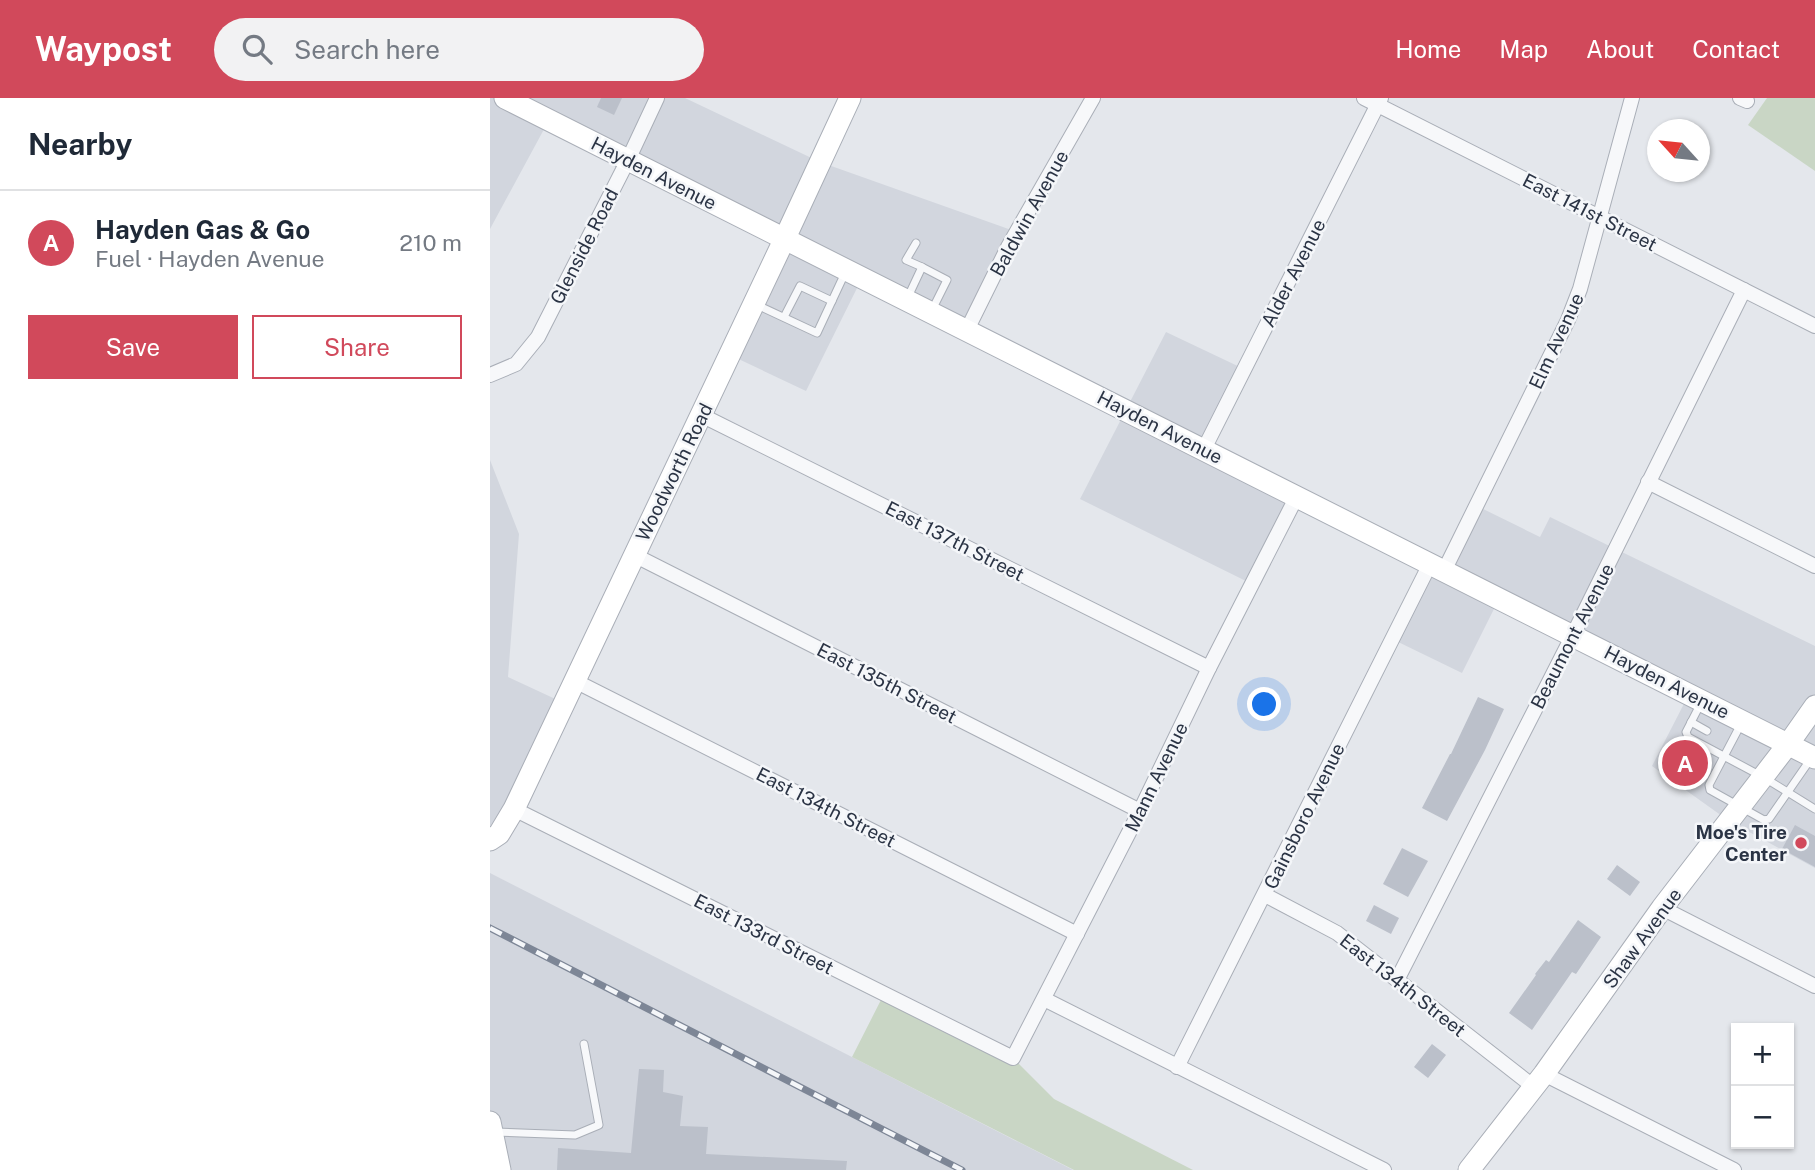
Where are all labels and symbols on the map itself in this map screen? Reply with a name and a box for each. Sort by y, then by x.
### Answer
north arrow [1647,119,1710,182]
street label: Hayden Avenue [588,132,720,214]
street label: Baldwin Avenue [985,146,1073,280]
street label: East 141st Street [1519,169,1661,255]
street label: Glenside Road [545,185,623,307]
street label: Alder Avenue [1256,215,1330,331]
street label: Elm Avenue [1524,289,1588,393]
street label: Hayden Avenue [1094,386,1226,468]
street label: Woodworth Road [631,400,717,544]
street label: East 137th Street [882,497,1028,585]
street label: Beaumont Avenue [1526,560,1618,712]
street label: East 135th Street [813,638,961,728]
street label: Hayden Avenue [1601,641,1733,723]
your location [1247,687,1281,721]
street label: Mann Avenue [1120,719,1192,835]
pin: A [1662,737,1708,789]
street label: Gainsboro Avenue [1259,739,1349,893]
street label: East 134th Street [753,762,899,852]
place label: Moe's Tire Center [1696,821,1787,865]
marker: Moe's Tire Center [1793,835,1809,851]
street label: Shaw Avenue [1598,884,1686,992]
street label: East 133rd Street [691,889,837,979]
street label: East 134th Street [1336,929,1470,1041]

